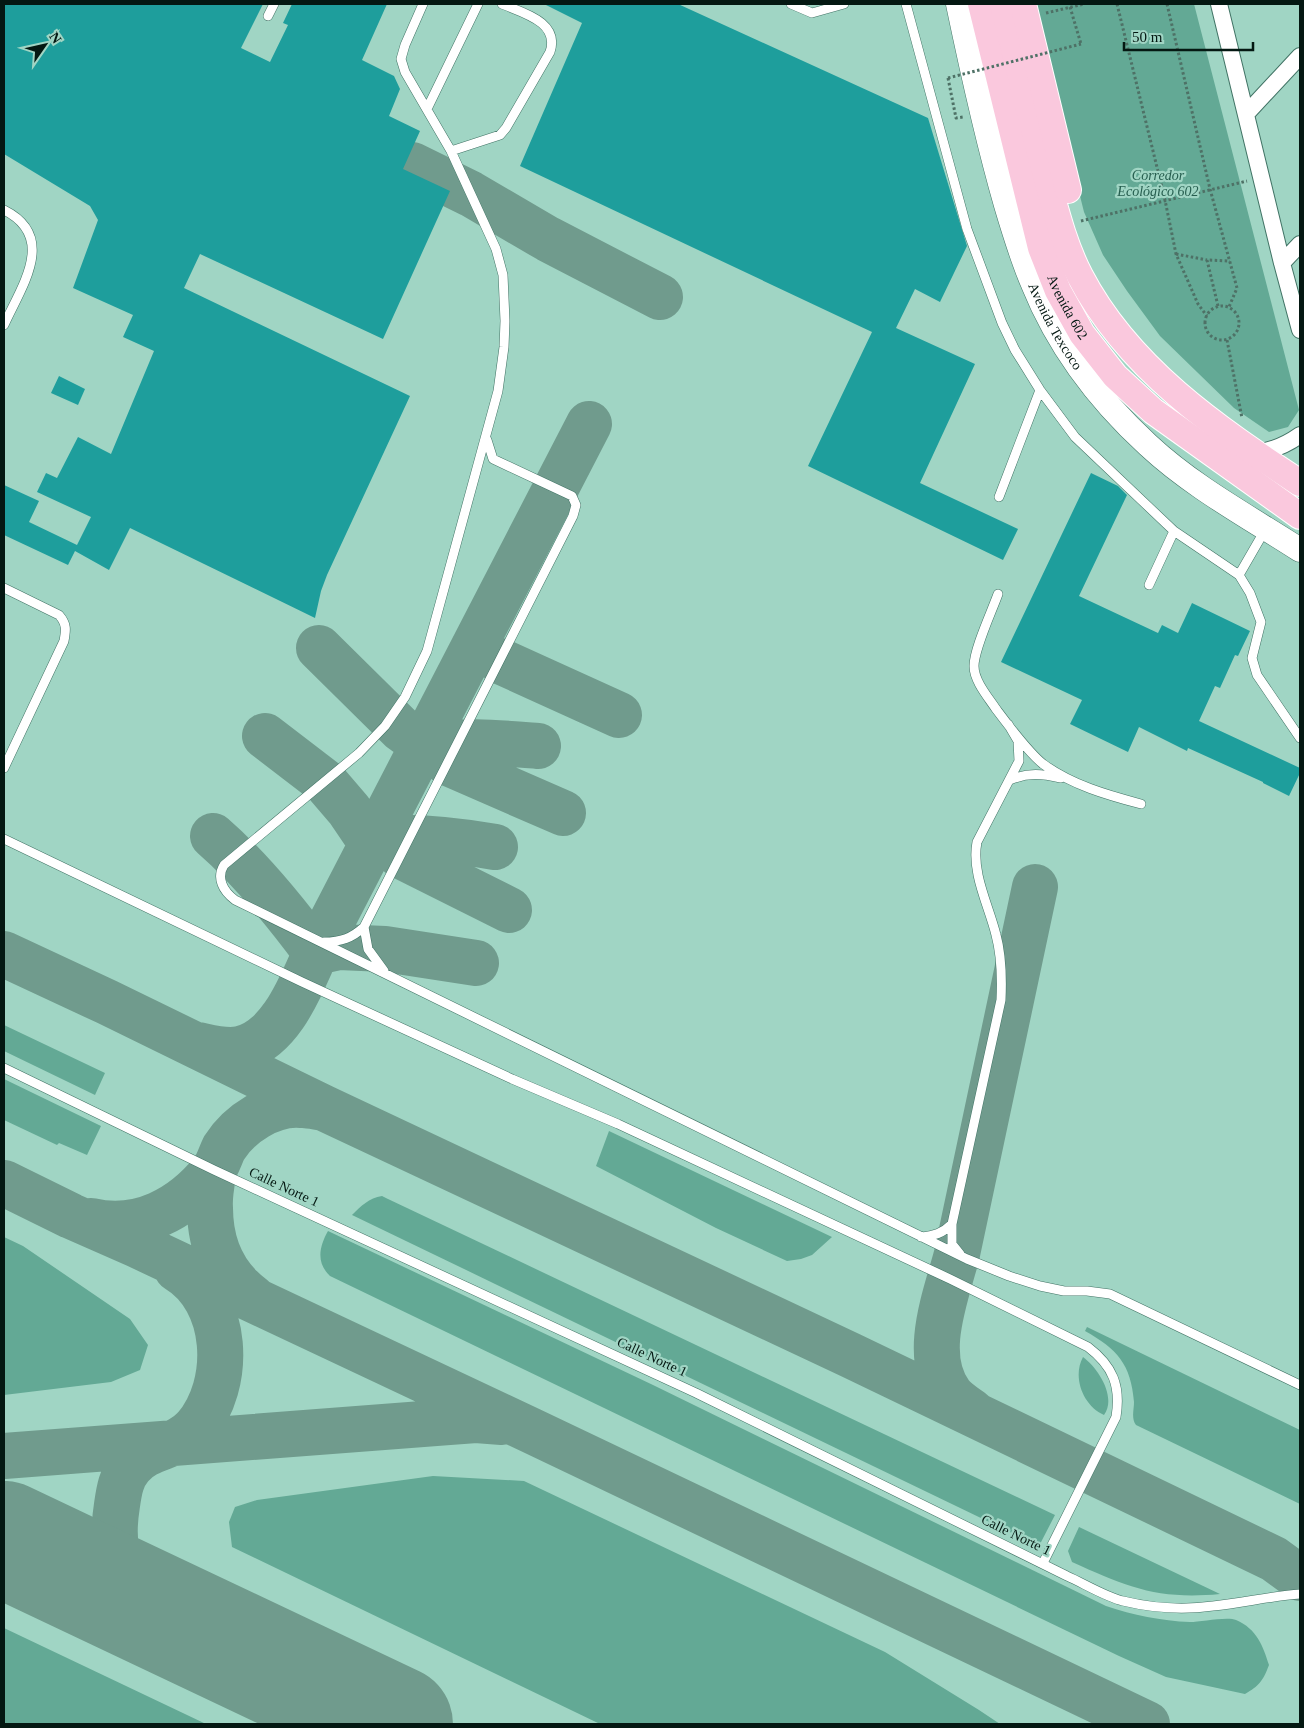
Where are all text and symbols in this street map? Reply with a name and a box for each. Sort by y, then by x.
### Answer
north arrow [20,20,70,70]
scale bar [1124,20,1253,52]
text: 50 m [1132,29,1163,45]
text: N [46,30,64,46]
park label: Corredor Ecológico 602 [1116,168,1199,199]
street label: Avenida 602 [1045,272,1091,342]
street label: Avenida Texcoco [1026,281,1086,372]
street label: Calle Norte 1 [247,1164,321,1210]
street label: Calle Norte 1 [615,1334,689,1380]
street label: Calle Norte 1 [979,1512,1053,1558]

